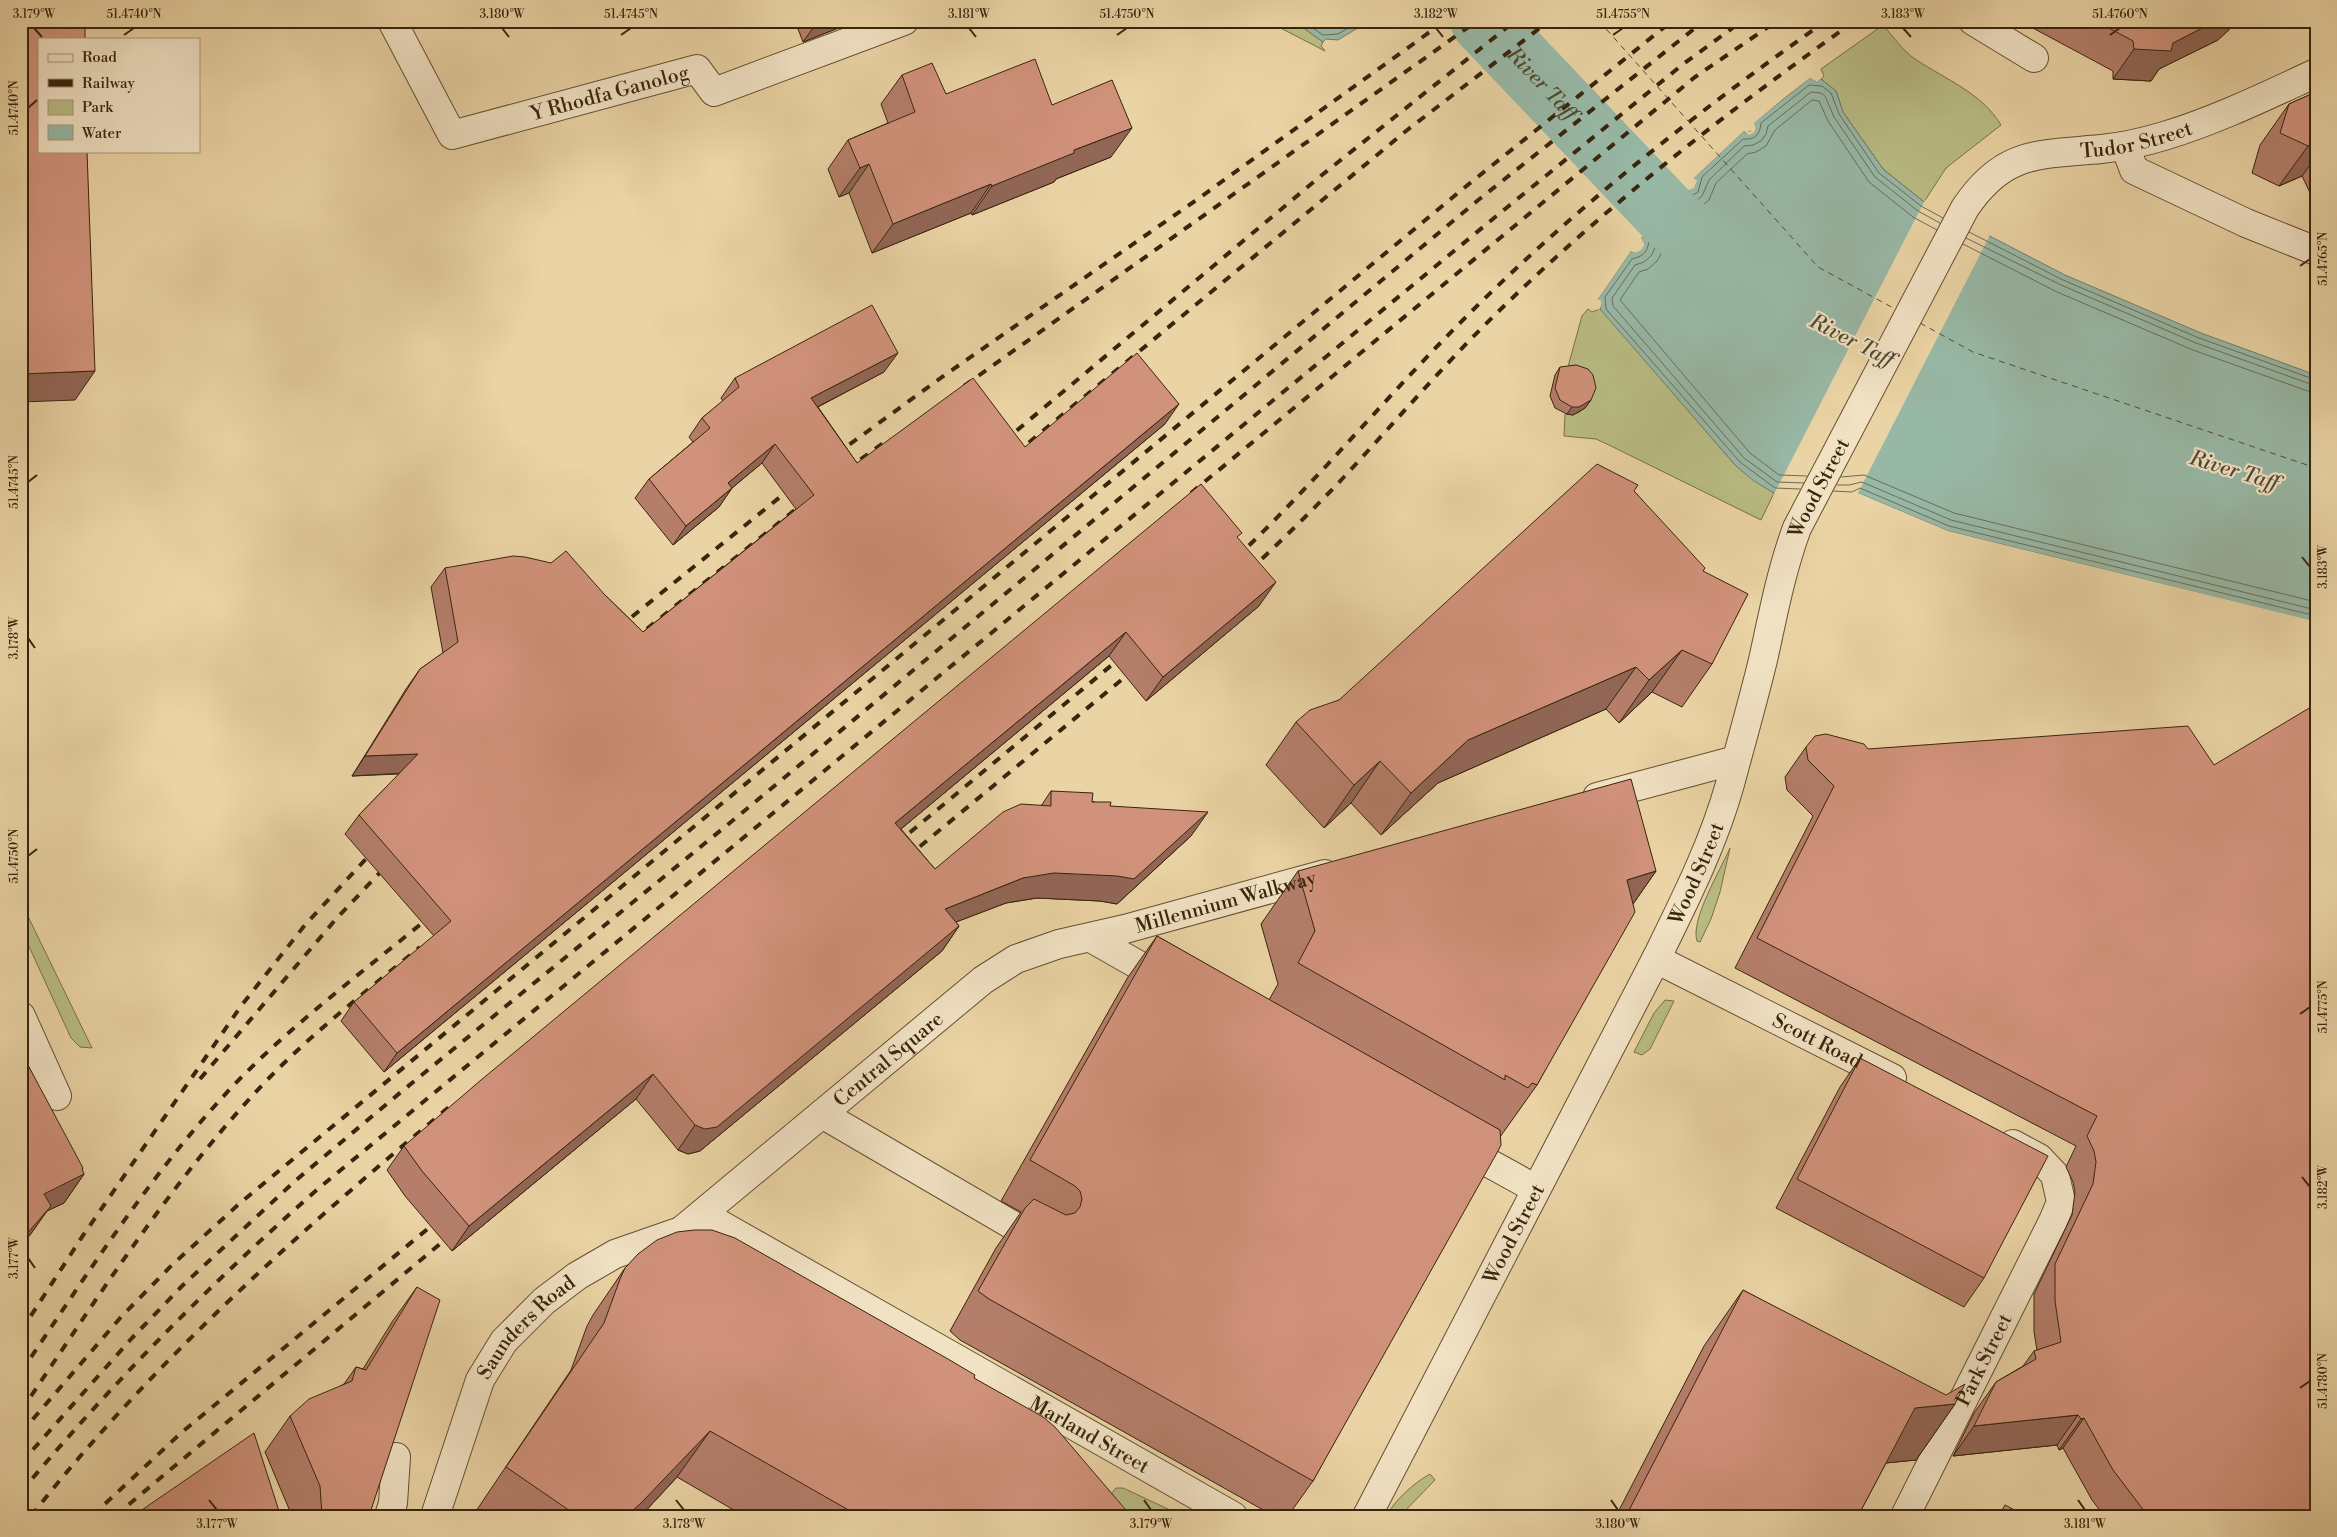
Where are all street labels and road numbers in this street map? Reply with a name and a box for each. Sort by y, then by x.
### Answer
street label: Y Rhodfa Ganolog [527,61,692,127]
street label: Tudor Street [2079,117,2196,165]
street label: Wood Street [1783,434,1856,542]
street label: Wood Street [1663,819,1730,930]
street label: Millennium Walkway [1132,866,1319,940]
street label: Central Square [829,1007,949,1113]
street label: Scott Road [1768,1009,1867,1075]
street label: Wood Street [1478,1180,1551,1290]
street label: Saunders Road [472,1270,581,1384]
street label: Park Street [1951,1310,2018,1411]
street label: Marland Street [1025,1392,1153,1480]

